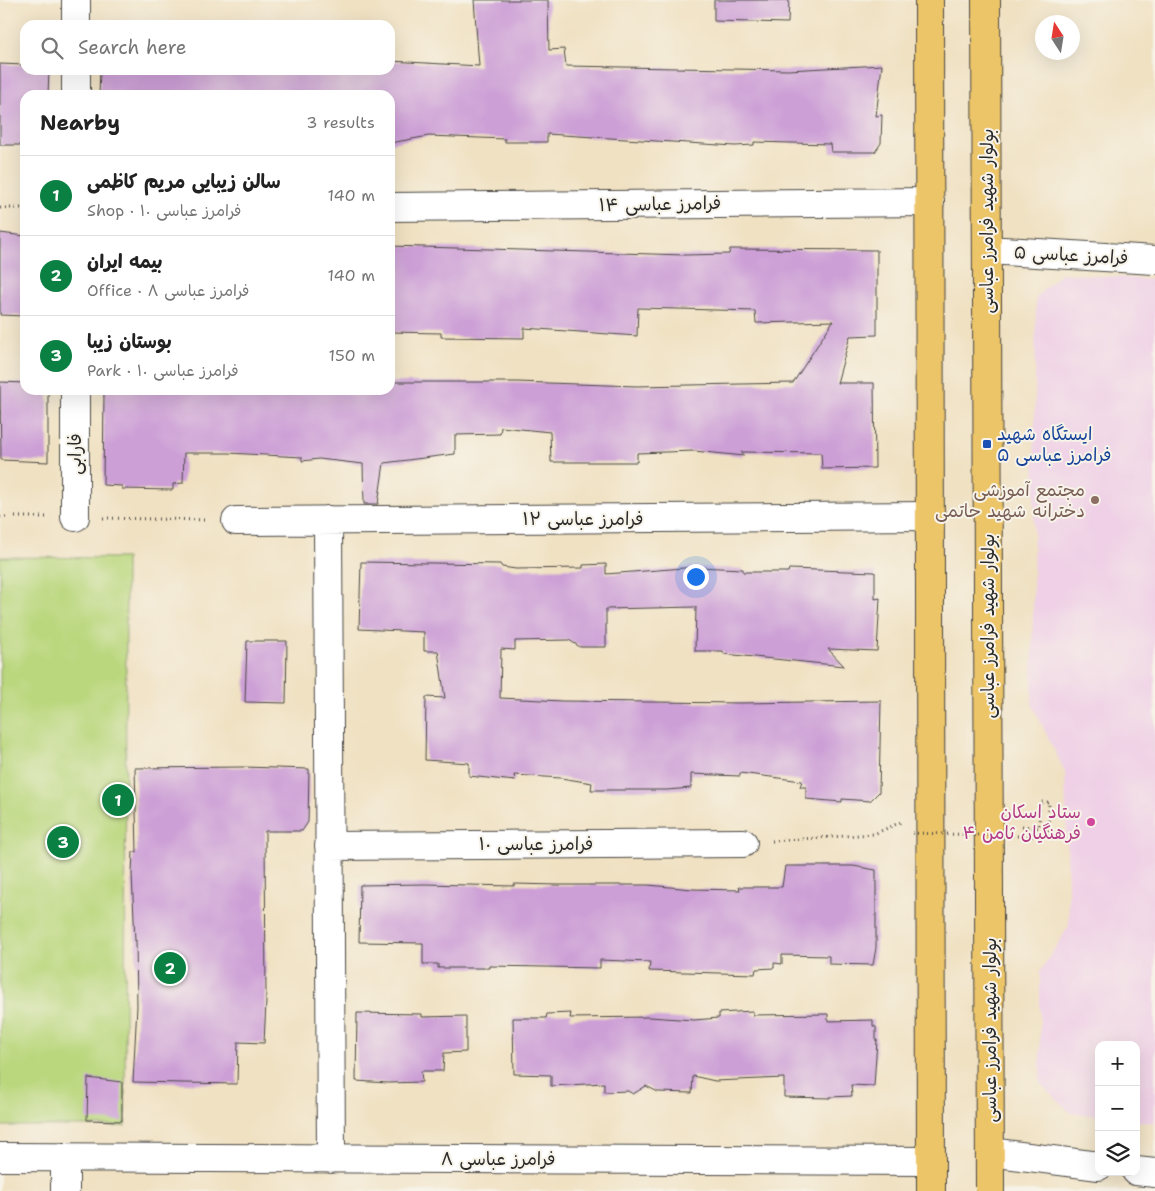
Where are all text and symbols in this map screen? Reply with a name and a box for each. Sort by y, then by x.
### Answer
north arrow [1035,15,1080,60]
search box [20,20,395,75]
icon: search [38,34,66,62]
text: Search here [78,35,187,60]
text: Nearby [40,109,120,137]
text: 3 results [306,112,375,133]
street label: بولوار شهید فرامرز عباسی [975,129,999,313]
text: سالن زیبایی مریم کاظمی [87,169,281,194]
text: 1 [52,185,60,206]
text: 140 m [328,185,375,206]
street label: فرامرز عباسی ۱۴ [599,191,721,217]
text: Shop · فرامرز عباسی ۱۰ [87,200,242,221]
street label: فرامرز عباسی ۵ [1013,240,1129,270]
text: بیمه ایران [87,249,163,274]
text: 2 [50,265,62,286]
text: 140 m [328,265,375,286]
text: Office · فرامرز عباسی ۸ [87,280,249,301]
text: بوستان زیبا [87,329,172,354]
text: 3 [50,345,62,366]
text: 150 m [328,345,375,366]
text: Park · فرامرز عباسی ۱۰ [87,360,239,381]
place label: ایستگاه شهید فرامرز عباسی ۵ [997,422,1112,467]
street label: فارابی [63,433,87,475]
marker: ایستگاه شهید فرامرز عباسی ۵ [981,438,993,450]
place label: مجتمع آموزشی دخترانه شهید حاتمی [935,478,1085,523]
marker: مجتمع آموزشی دخترانه شهید حاتمی [1089,494,1101,506]
street label: فرامرز عباسی ۱۲ [523,507,643,531]
street label: بولوار شهید فرامرز عباسی [976,534,1000,718]
your location [683,564,709,590]
pin: 1 [102,781,134,819]
place label: ستاد اسکان فرهنگیان ثامن ۴ [962,800,1081,845]
marker: ستاد اسکان فرهنگیان ثامن ۴ [1085,816,1097,828]
pin: 3 [47,823,79,861]
street label: فرامرز عباسی ۱۰ [479,832,593,856]
street label: بولوار شهید فرامرز عباسی [978,938,1002,1122]
pin: 2 [154,949,186,987]
map controls [1095,1041,1140,1176]
button: + [1095,1041,1140,1086]
button: − [1095,1086,1140,1131]
button: layers [1095,1131,1140,1176]
street label: فرامرز عباسی ۸ [441,1147,555,1171]

